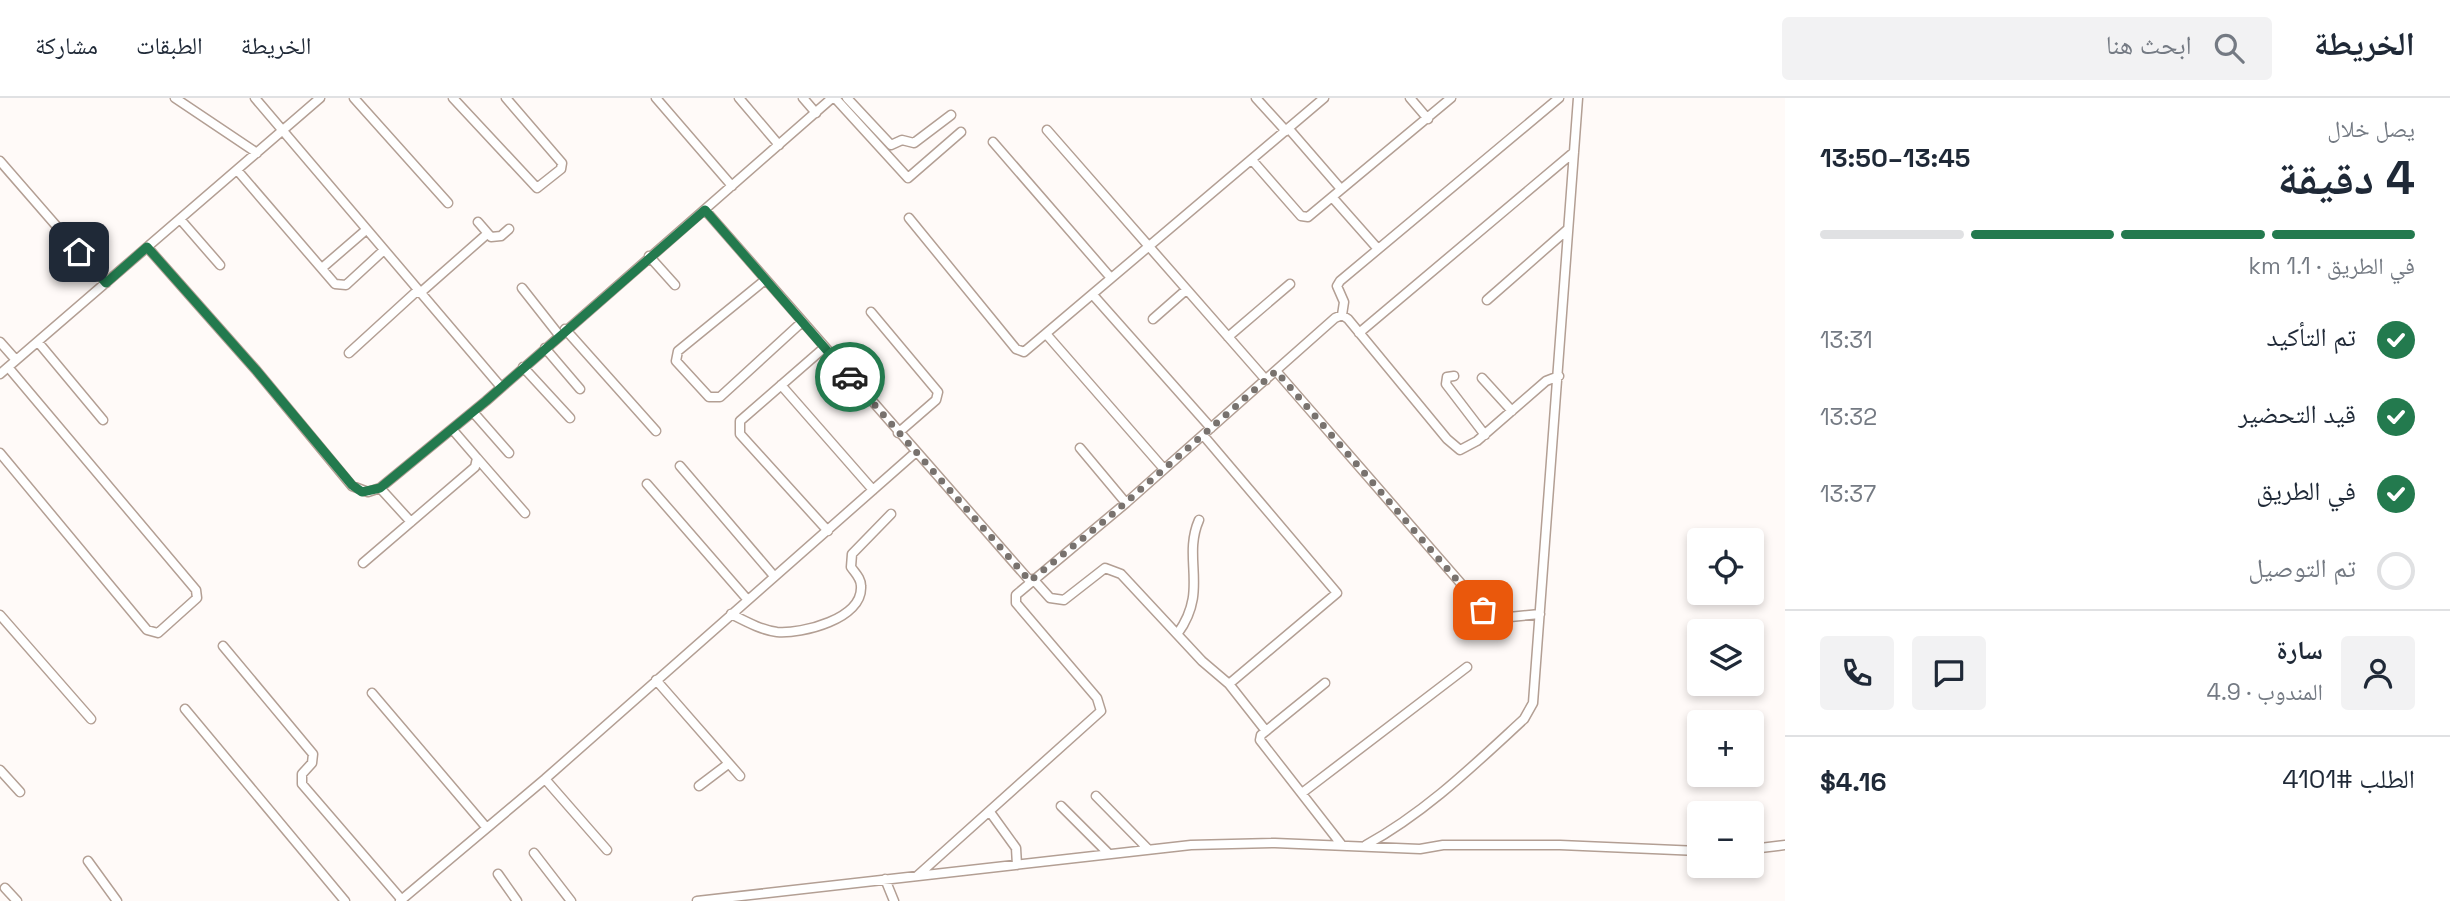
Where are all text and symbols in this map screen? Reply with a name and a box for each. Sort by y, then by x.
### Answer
search box [1782,17,2272,80]
text: الخريطة [2314,23,2415,65]
text: ابحث هنا [2106,28,2192,62]
icon: search [2210,29,2248,67]
text: مشاركة [35,30,98,61]
text: الطبقات [136,30,203,61]
text: الخريطة [241,30,311,61]
text: يصل خلال [2327,114,2415,144]
text: 13:45–13:50 [1820,141,1970,175]
text: 4 دقيقة [2277,149,2415,207]
pin [49,222,109,282]
icon: home [60,233,98,271]
text: في الطريق · 1.1 km [2249,251,2415,281]
text: تم التأكيد [2267,320,2356,354]
icon: check [2377,321,2415,359]
text: 13:31 [1820,325,1873,355]
courier [815,342,885,412]
icon: car [831,358,869,396]
text: قيد التحضير [2238,397,2356,431]
icon: check [2377,398,2415,436]
text: 13:32 [1820,402,1877,432]
text: في الطريق [2256,474,2356,508]
icon: check [2377,475,2415,513]
text: 13:37 [1820,479,1876,509]
map controls [1687,528,1764,878]
button: locate [1687,528,1764,605]
text: تم التوصيل [2248,551,2356,585]
pin [1453,580,1513,640]
icon: bag [1464,591,1502,629]
button: layers [1687,619,1764,696]
text: سارة [2276,633,2323,667]
button: phone [1820,636,1894,710]
button: chat [1912,636,1986,710]
button: person [2341,636,2415,710]
text: المندوب · 4.9 [2207,677,2323,707]
button: + [1687,710,1764,787]
text: الطلب #4101 [2282,762,2415,796]
text: $4.16 [1820,765,1887,799]
button: − [1687,801,1764,878]

